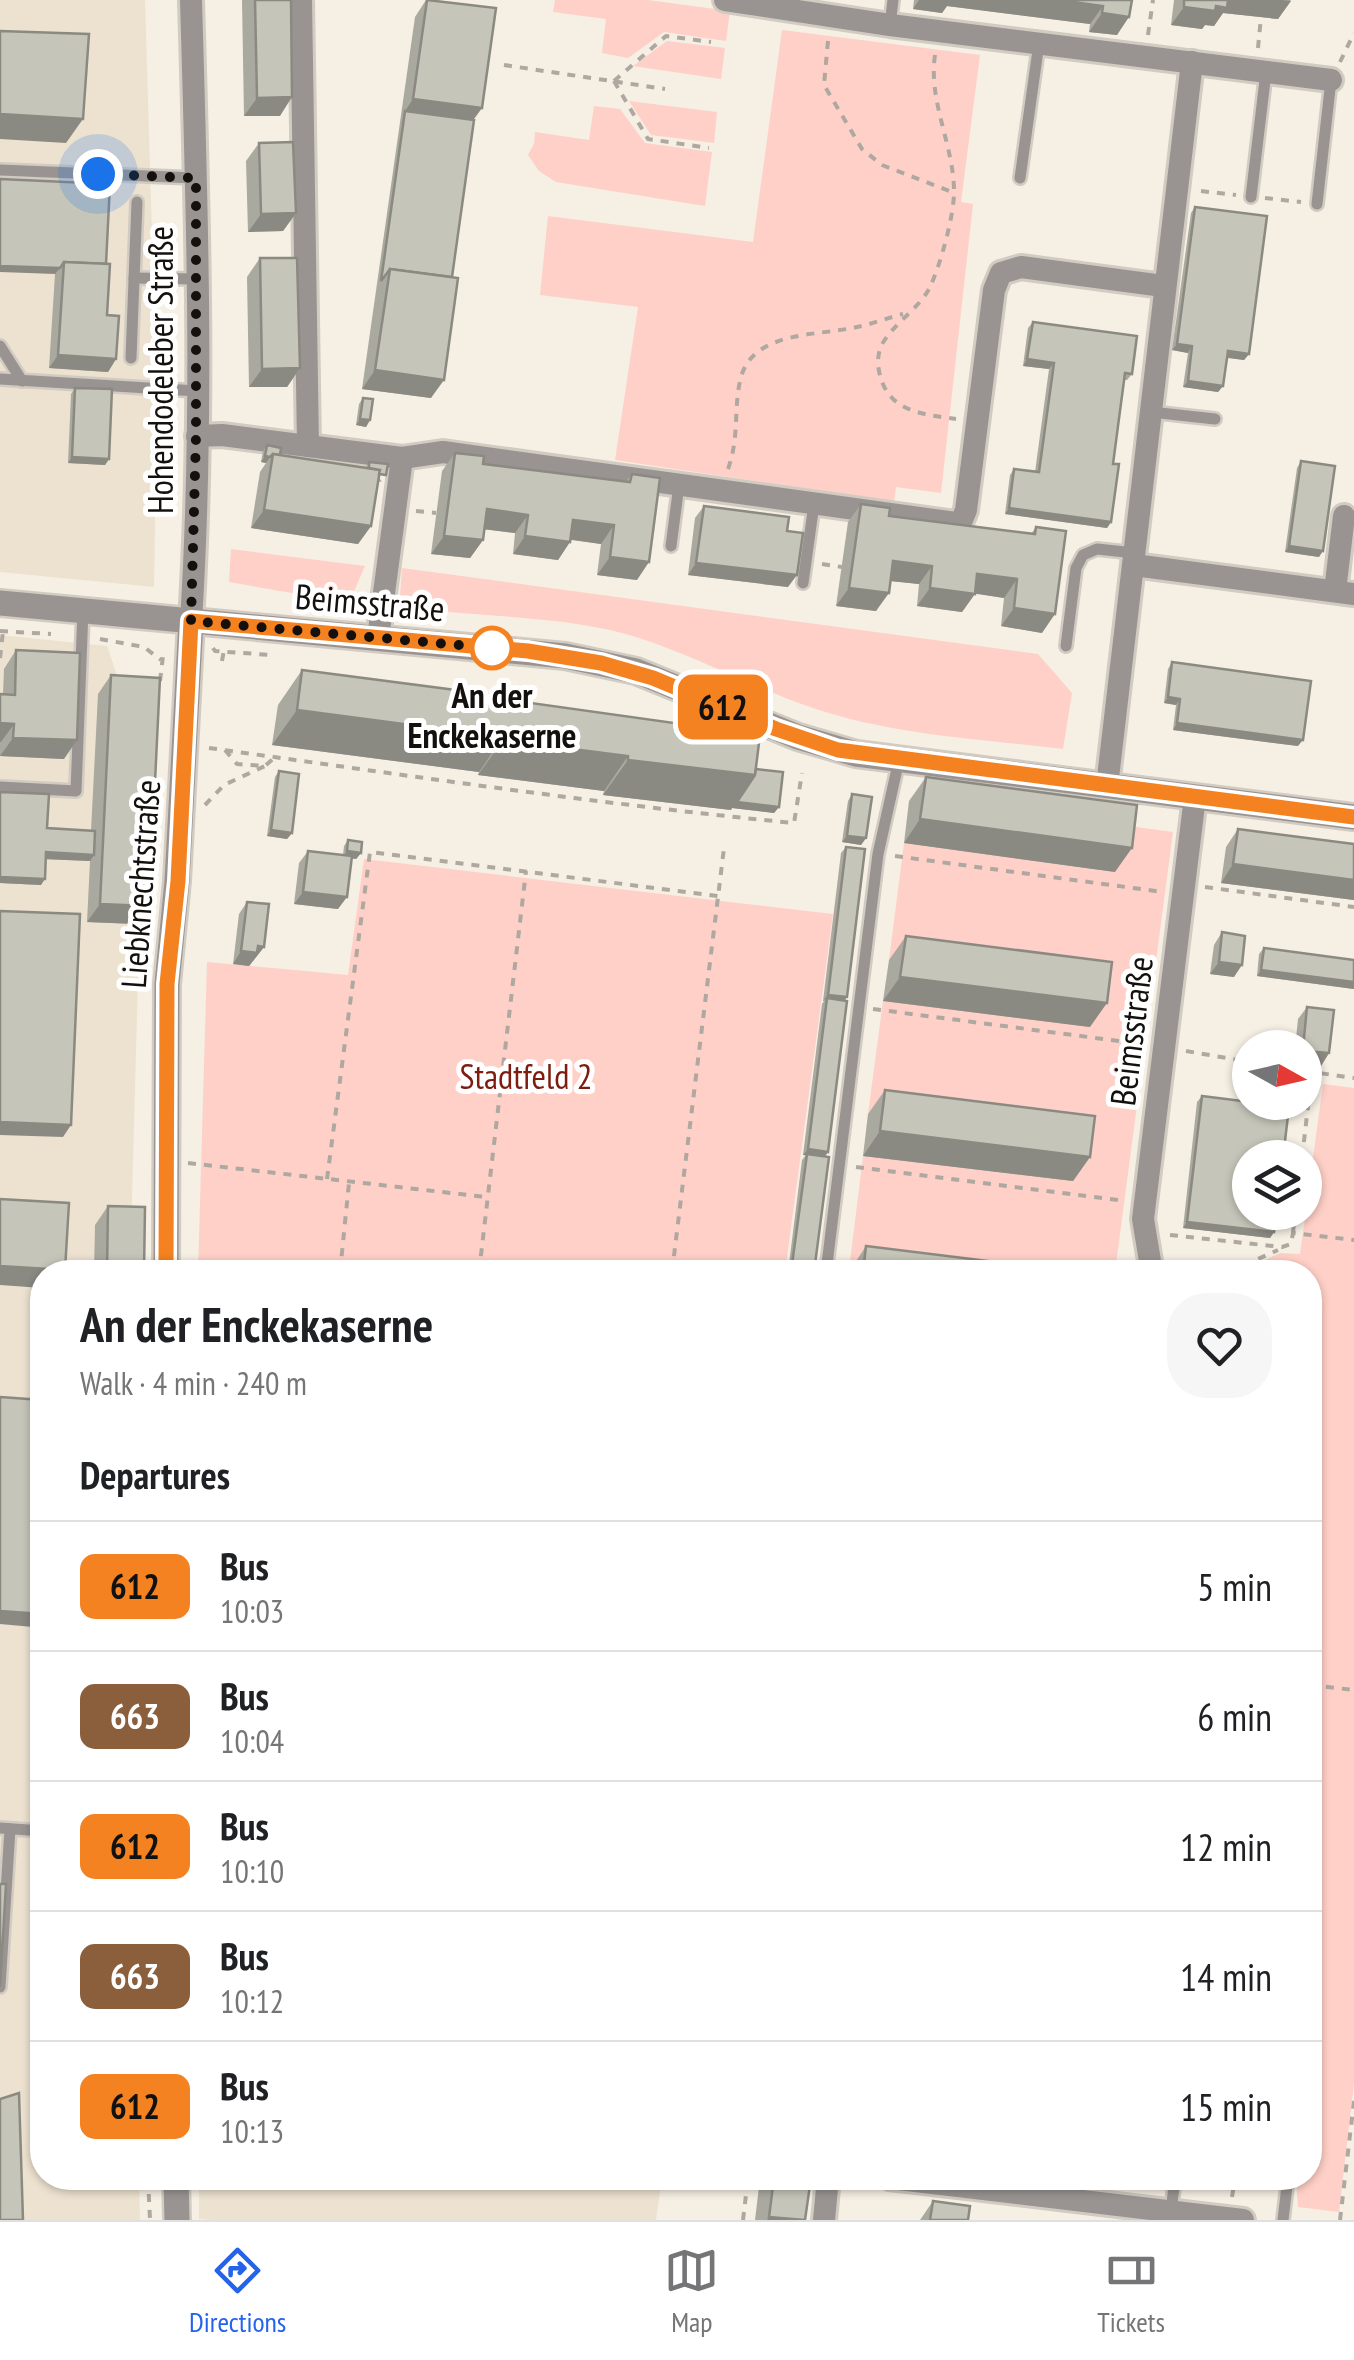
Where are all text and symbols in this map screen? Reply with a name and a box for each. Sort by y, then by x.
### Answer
your location [73,149,123,199]
street label: Hohendodeleber Straße [137,226,183,514]
street label: Beimsstraße [293,573,447,631]
marker: An der Enckekaserne [471,627,513,669]
place label: An der Enckekaserne [407,672,577,758]
line badge: 612 [666,674,780,740]
text: 612 [698,684,748,730]
street label: Liebknechtstraße [110,778,170,990]
street label: Beimsstraße [1099,954,1163,1108]
north arrow [1232,1030,1322,1120]
map controls [1232,1030,1322,1230]
park label: Stadtfeld 2 [459,1053,593,1099]
button: layers [1232,1140,1322,1230]
text: An der Enckekaserne [80,1293,433,1355]
button: heart [1167,1293,1272,1398]
text: Walk · 4 min · 240 m [80,1362,307,1404]
text: Departures [80,1450,230,1499]
text: Bus [220,1541,269,1590]
text: 5 min [1197,1562,1272,1611]
text: 612 [110,1563,160,1609]
text: 10:03 [220,1590,284,1632]
text: Bus [220,1671,269,1720]
text: 6 min [1197,1692,1272,1741]
text: 663 [110,1693,160,1739]
text: 10:04 [220,1720,284,1762]
text: Bus [220,1801,269,1850]
text: 12 min [1180,1822,1272,1871]
text: 612 [110,1823,160,1869]
text: 10:10 [220,1850,284,1892]
text: Bus [220,1931,269,1980]
text: 14 min [1180,1952,1272,2001]
text: 663 [110,1953,160,1999]
text: 10:12 [220,1980,284,2022]
text: Bus [220,2061,269,2110]
text: 15 min [1180,2082,1272,2131]
text: 612 [110,2083,160,2129]
text: 10:13 [220,2110,284,2152]
tab: Directions [189,2243,286,2340]
tab: Map [664,2243,719,2340]
tab: Tickets [1097,2243,1165,2340]

